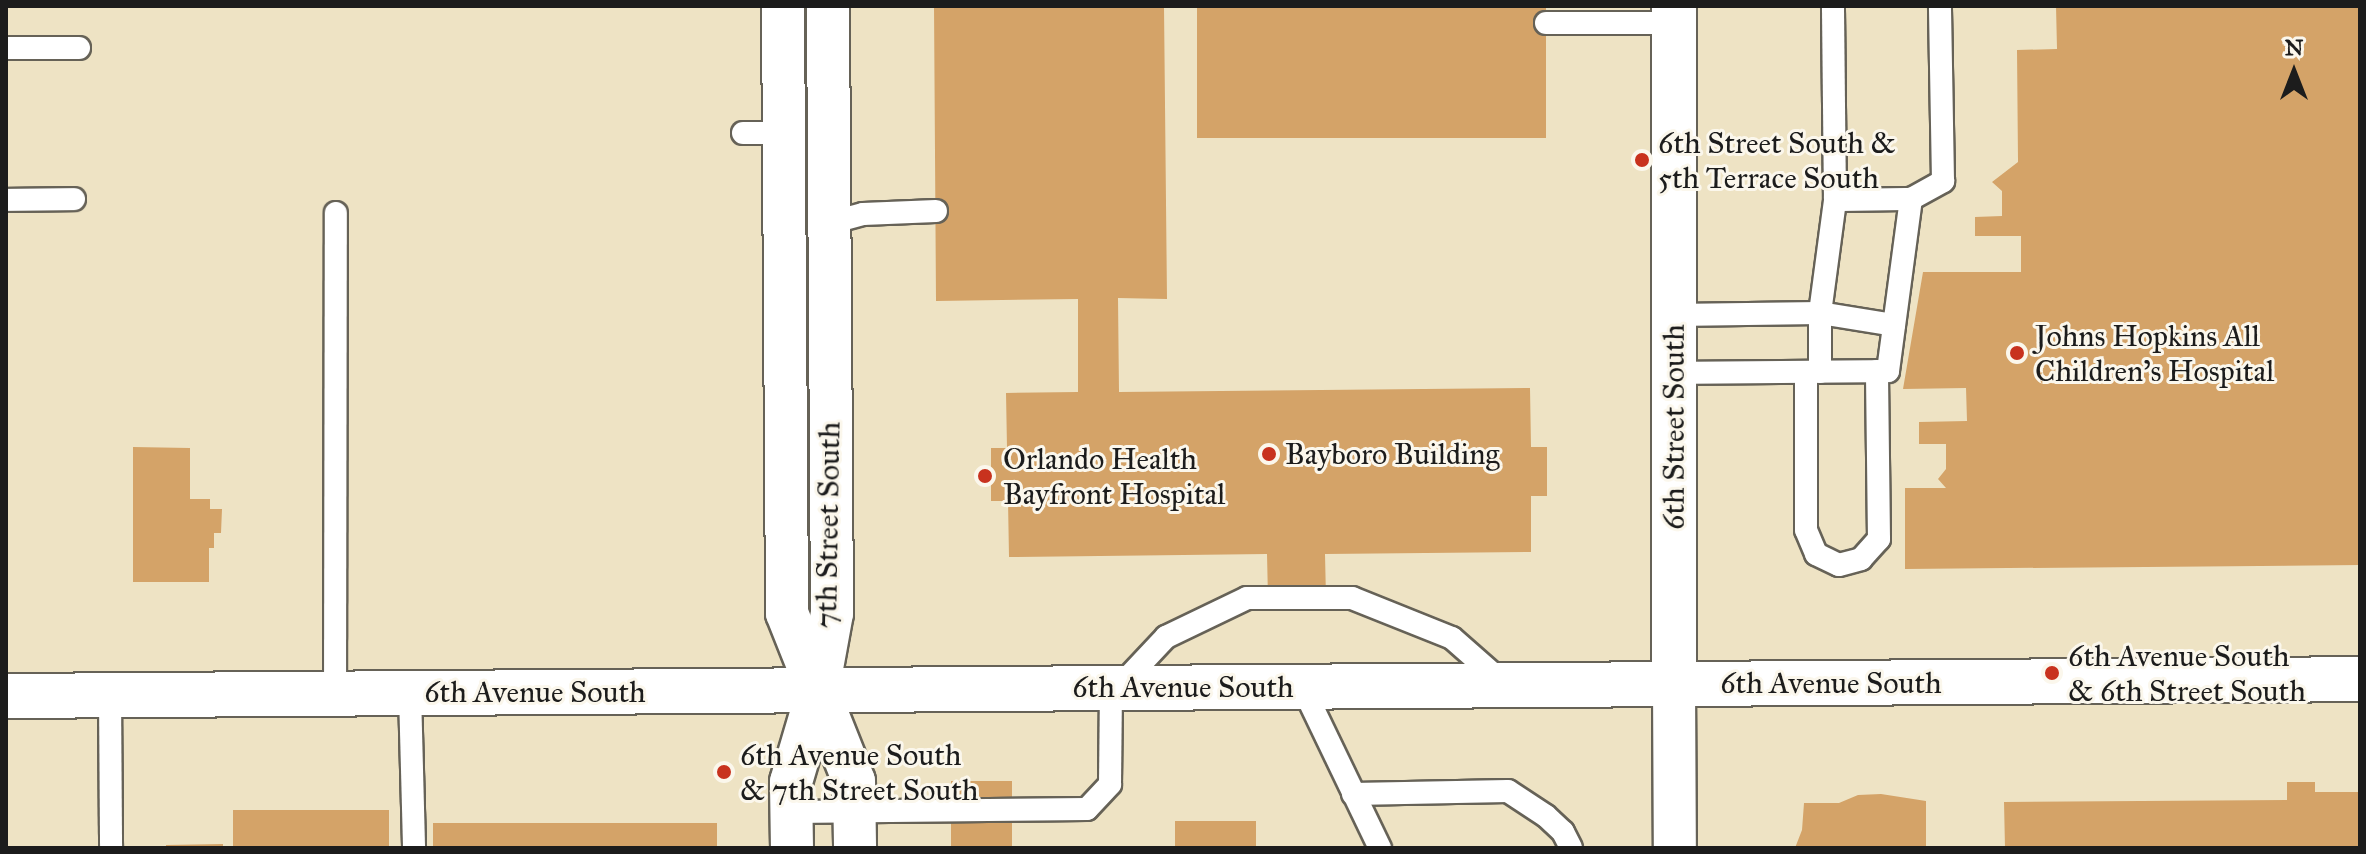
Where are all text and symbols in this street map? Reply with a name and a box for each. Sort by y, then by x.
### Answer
north arrow [2254,32,2334,112]
text: N [2285,34,2303,61]
place label: 6th Street South & 5th Terrace South [1658,125,1896,196]
marker: 6th Street South & 5th Terrace South [1633,151,1651,169]
place label: Johns Hopkins All Children's Hospital [2035,318,2274,388]
street label: 6th Street South [1656,324,1692,530]
marker: Johns Hopkins All Children's Hospital [2006,342,2028,364]
street label: 7th Street South [808,421,848,629]
place label: Bayboro Building [1285,436,1500,472]
place label: Orlando Health Bayfront Hospital [1003,441,1225,512]
marker: Bayboro Building [1260,445,1278,463]
marker: Orlando Health Bayfront Hospital [974,465,996,487]
place label: 6th Avenue South & 6th Street South [2068,638,2306,708]
marker: 6th Avenue South & 6th Street South [2043,664,2061,682]
street label: 6th Avenue South [1720,665,1942,701]
street label: 6th Avenue South [1072,669,1294,705]
street label: 6th Avenue South [424,674,646,710]
place label: 6th Avenue South & 7th Street South [740,737,979,808]
marker: 6th Avenue South & 7th Street South [715,763,733,781]

